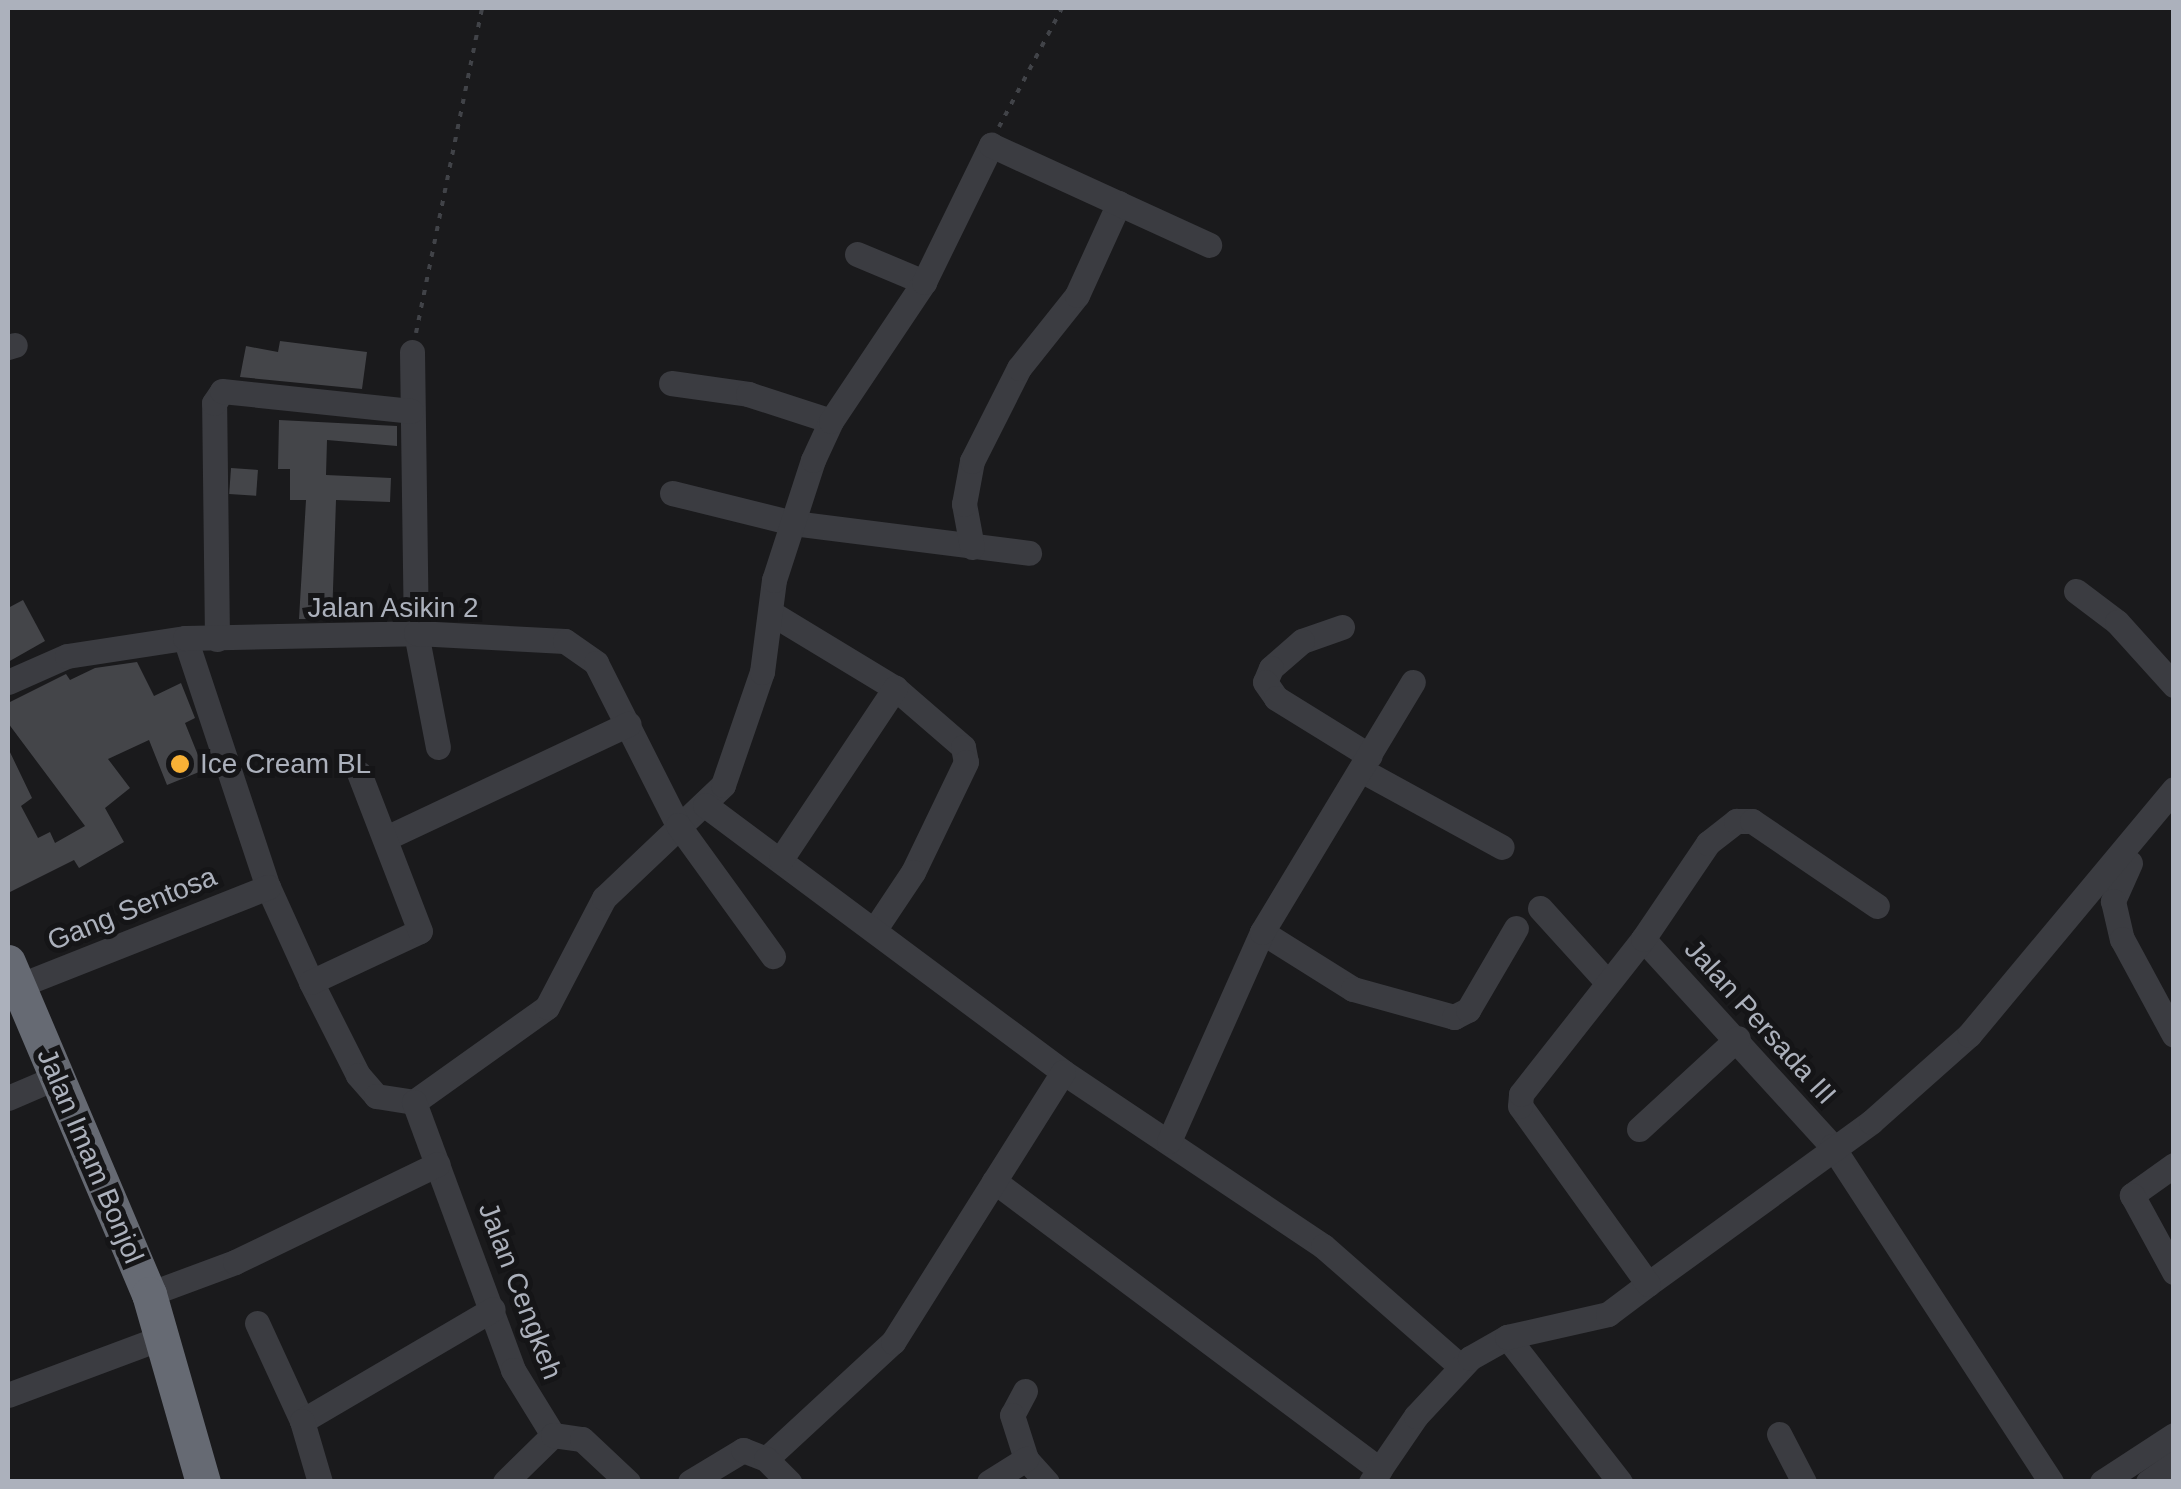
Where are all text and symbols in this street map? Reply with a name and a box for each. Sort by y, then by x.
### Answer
street label: Jalan Asikin 2 [307,591,479,625]
place label: Ice Cream BL [200,747,371,781]
marker: Ice Cream BL [169,753,191,775]
street label: Gang Sentosa [43,860,221,958]
street label: Jalan Persada III [1677,933,1843,1111]
street label: Jalan Imam Bonjol [30,1043,150,1269]
street label: Jalan Cengkeh [471,1198,569,1384]

